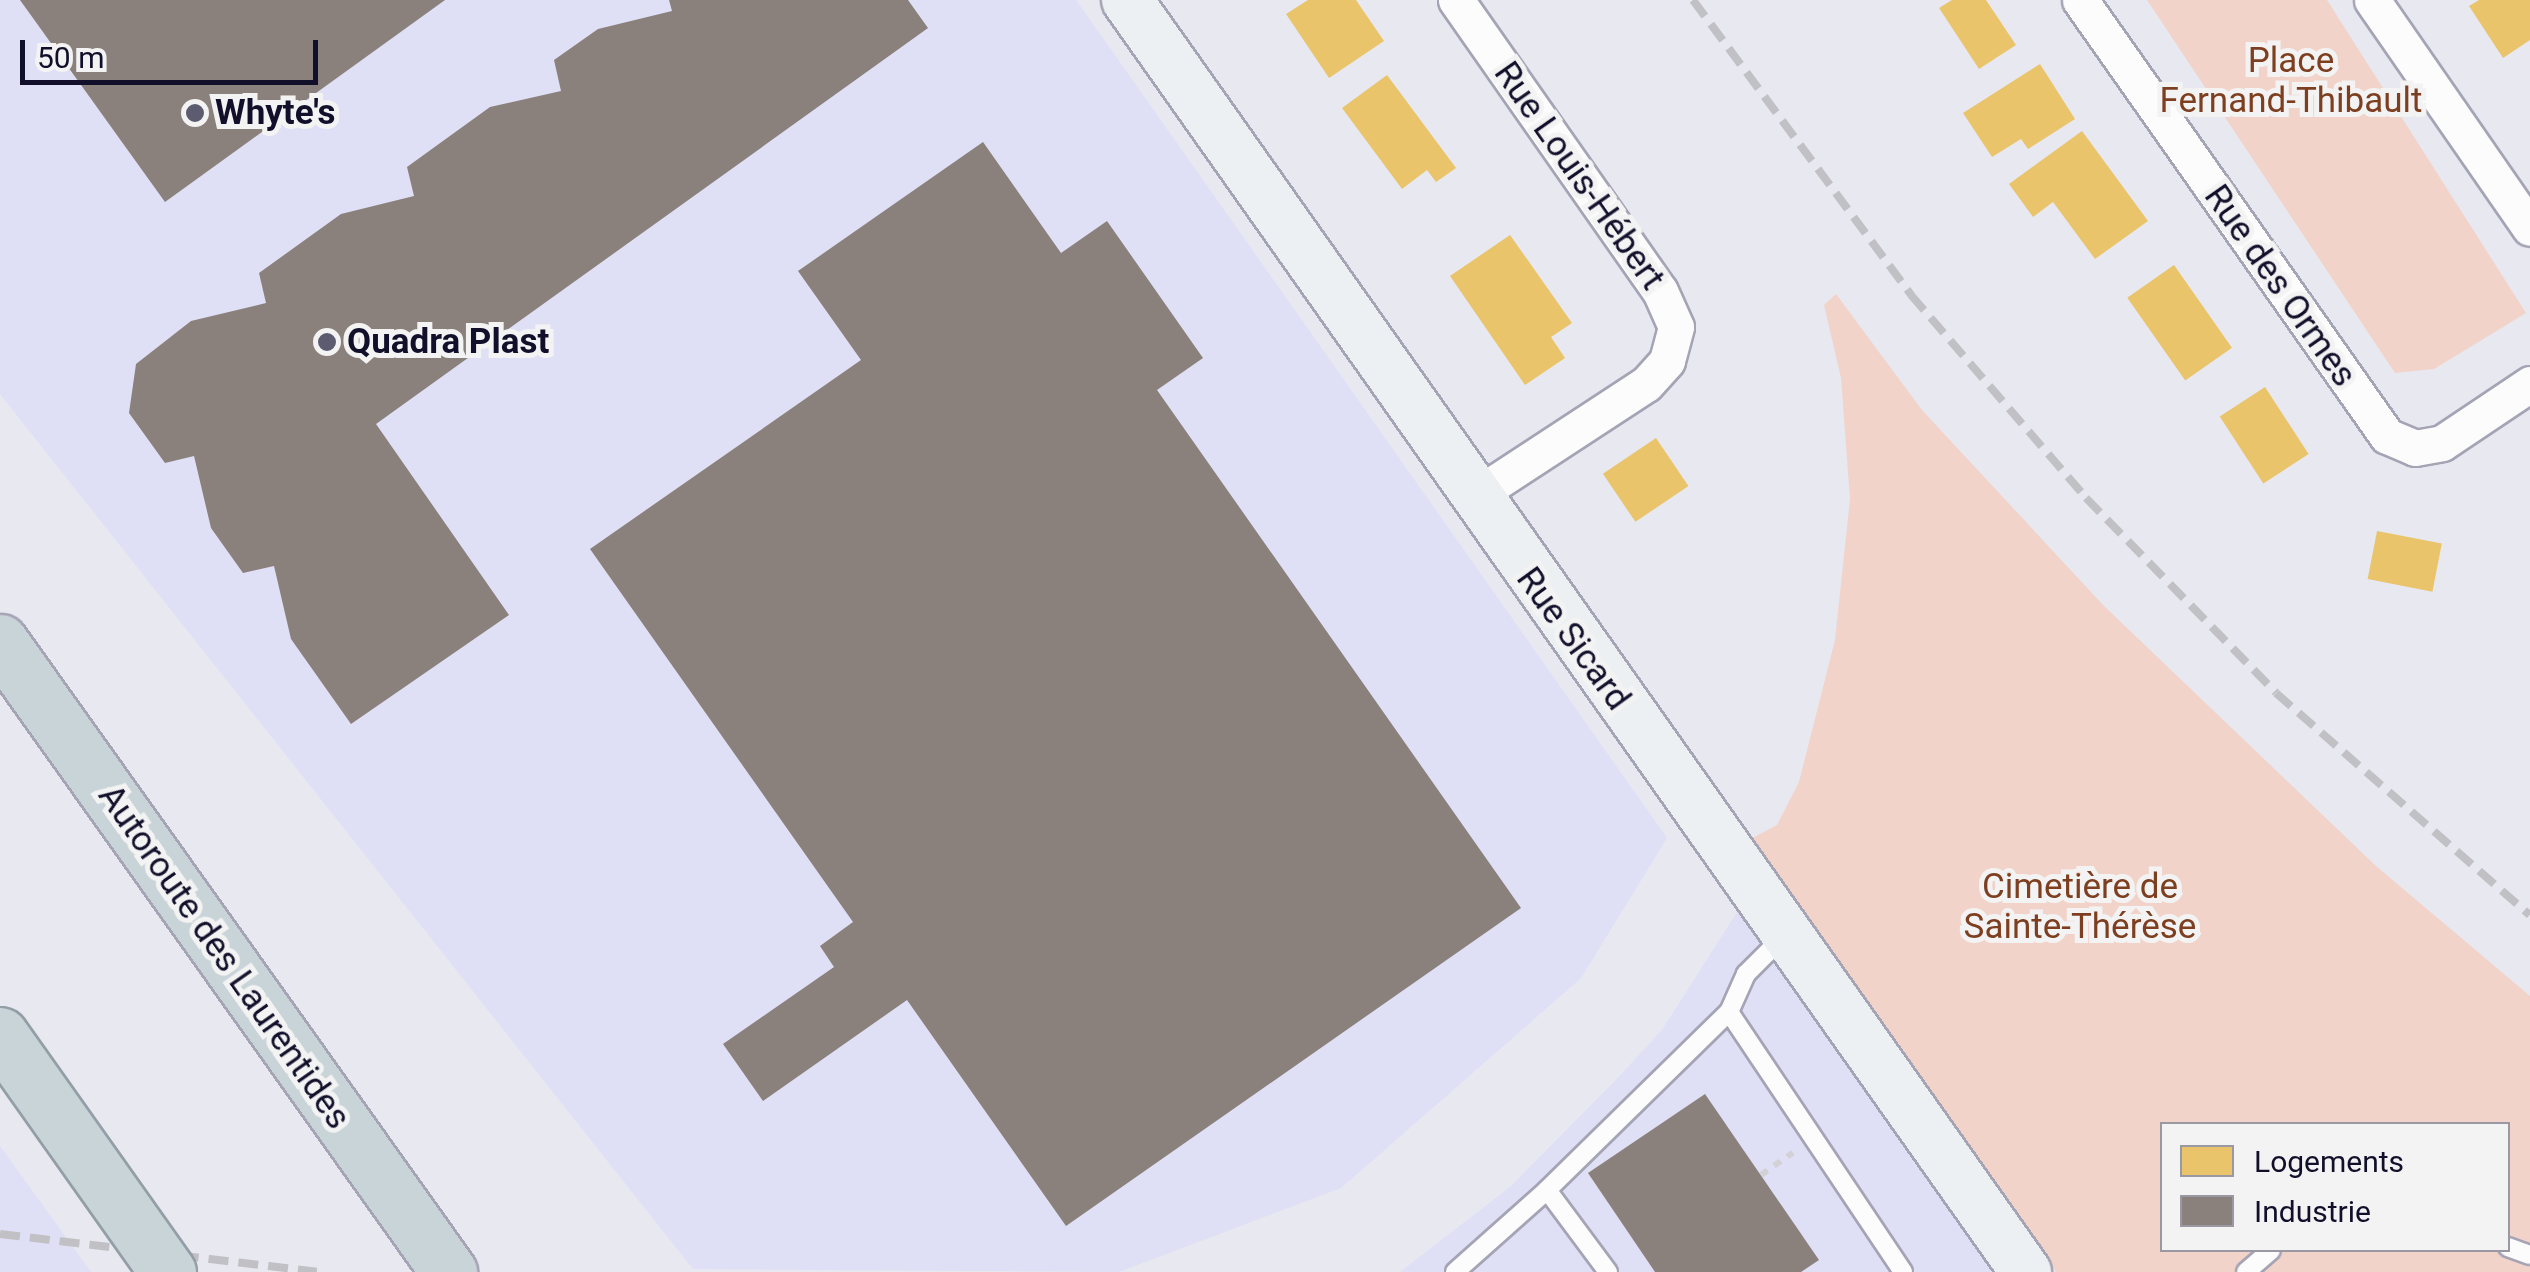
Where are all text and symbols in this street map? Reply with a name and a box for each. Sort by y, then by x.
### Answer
scale bar [25,20,322,82]
text: 50 m [37,40,104,75]
park label: Place Fernand-Thibault [2159,40,2423,122]
street label: Rue Louis-Hébert [1485,54,1673,298]
place label: Whyte's [215,92,335,134]
marker: Whyte's [184,102,206,124]
street label: Rue des Ormes [2195,177,2365,395]
place label: Quadra Plast [347,321,549,363]
marker: Quadra Plast [316,331,338,353]
street label: Rue Sicard [1507,559,1639,719]
street label: Autoroute des Laurentides [89,777,359,1137]
park label: Cimetière de Sainte-Thérèse [1964,866,2196,948]
legend [2160,1122,2510,1252]
text: Logements [2254,1144,2404,1179]
text: Industrie [2254,1194,2371,1229]

